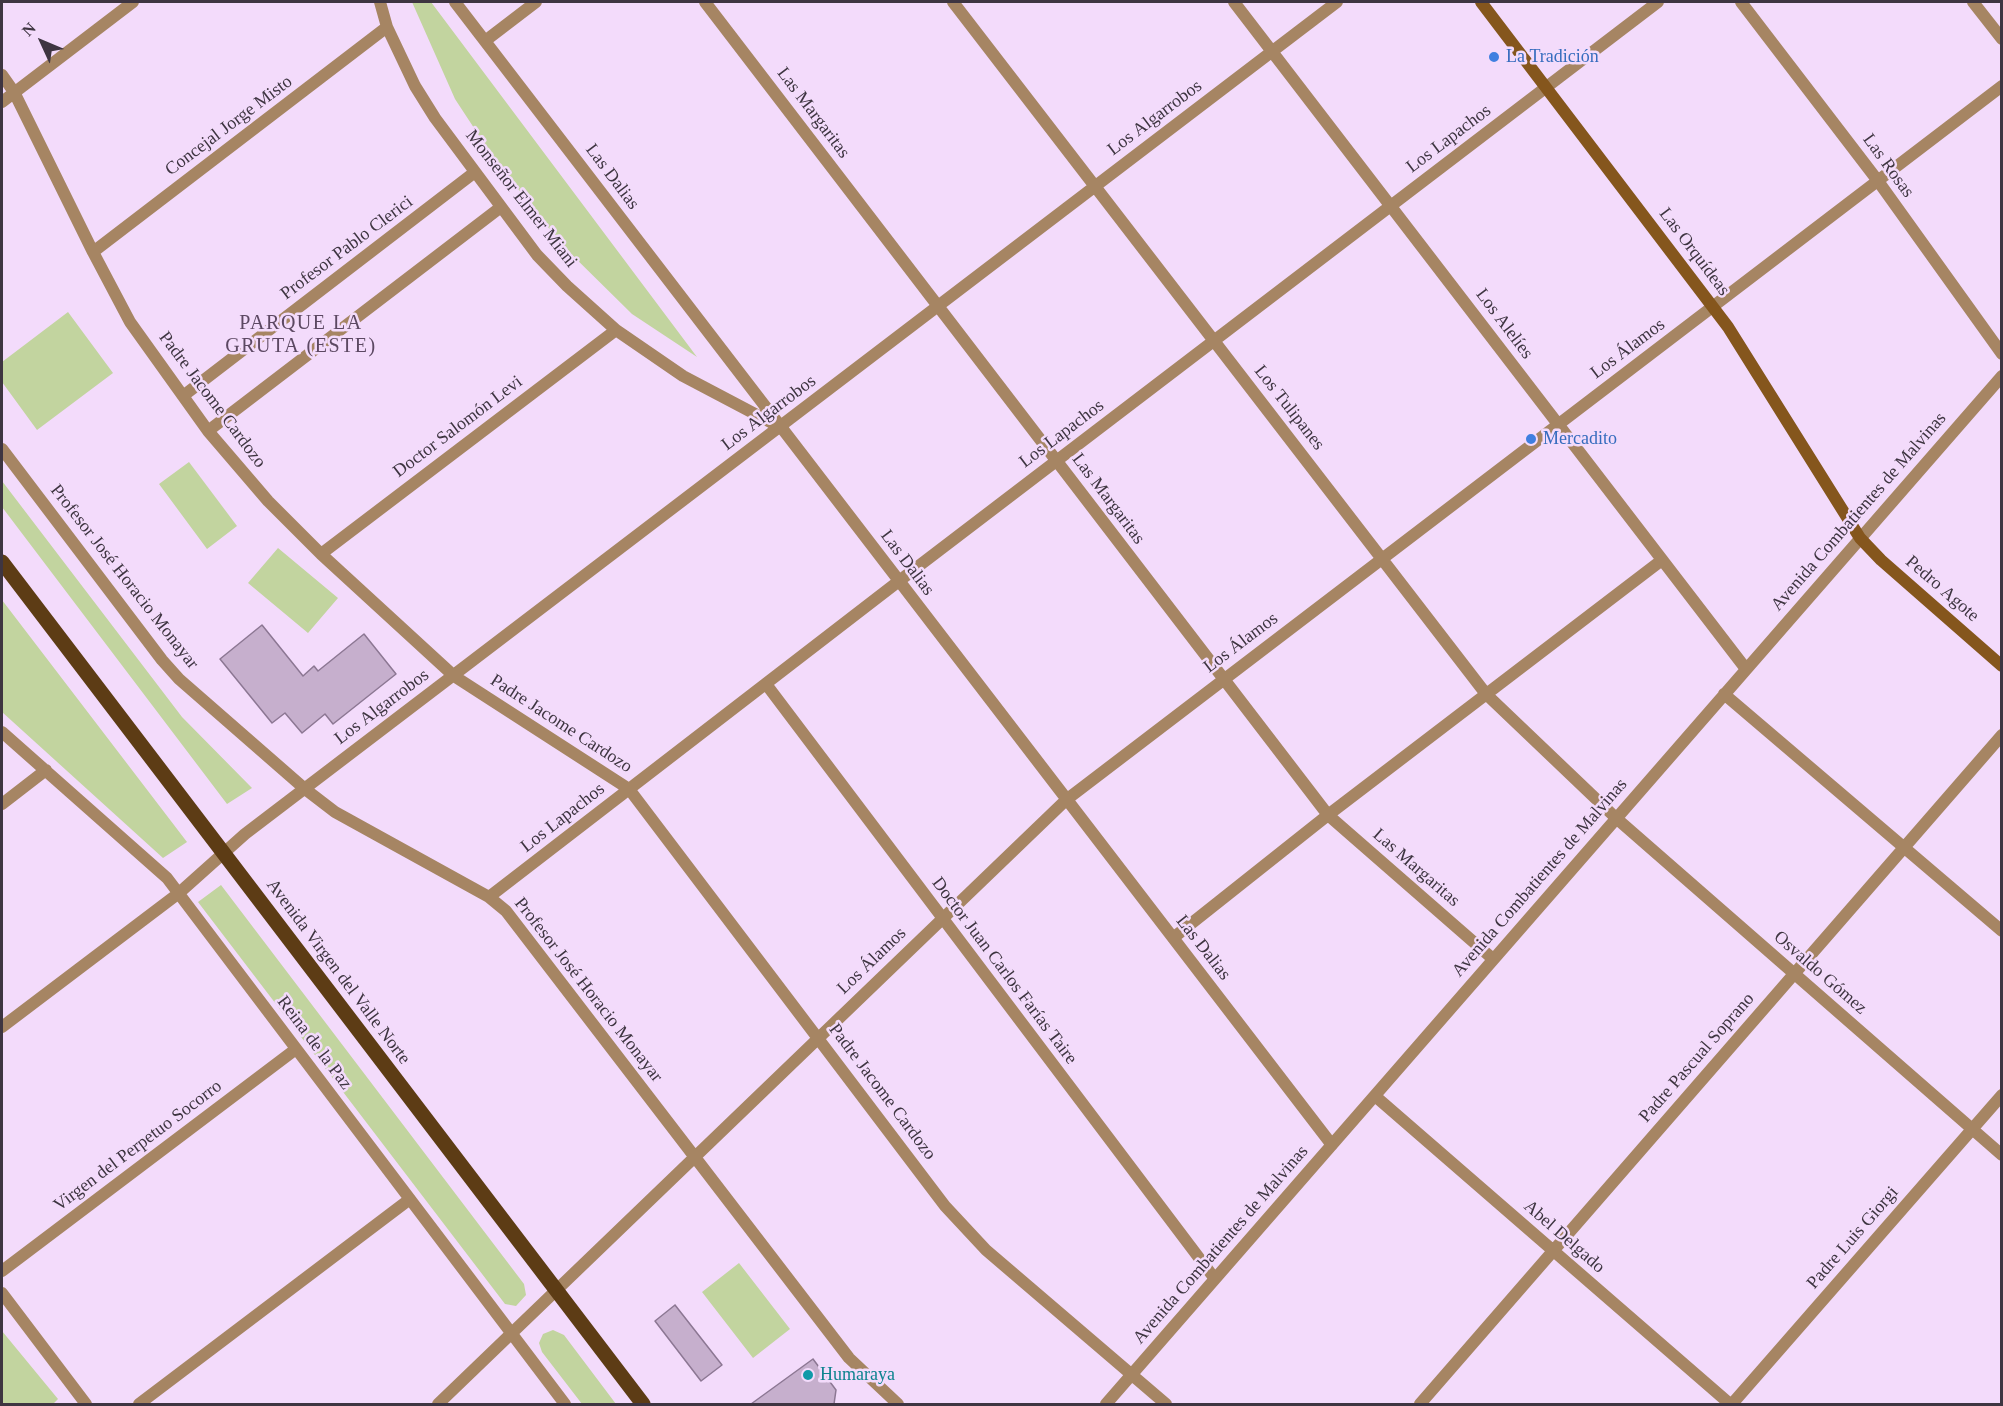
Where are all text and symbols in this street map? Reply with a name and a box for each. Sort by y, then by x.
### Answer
north arrow [12,12,72,72]
text: N [19,19,39,39]
place label: La Tradición [1506,46,1599,68]
marker: La Tradición [1487,50,1501,64]
street label: Las Margaritas [772,63,854,163]
street label: Concejal Jorge Misto [161,71,297,181]
street label: Los Algarrobos [1104,76,1206,160]
street label: Los Lapachos [1402,100,1496,178]
street label: Monseñor Elmer Miani [460,126,582,272]
street label: Las Rosas [1858,130,1918,202]
street label: Las Dalias [580,140,644,214]
street label: Profesor Pablo Clerici [277,191,417,305]
street label: Las Orquídeas [1654,204,1734,300]
street label: Los Alelíes [1471,285,1537,363]
district label: PARQUE LA GRUTA (ESTE) [225,312,377,359]
street label: Los Álamos [1587,314,1669,384]
street label: Padre Jacome Cardozo [154,328,270,472]
street label: Los Tulipanes [1249,361,1329,455]
street label: Doctor Salomón Levi [389,371,527,483]
street label: Los Algarrobos [718,371,820,455]
street label: Los Lapachos [1015,395,1109,473]
street label: Avenida Combatientes de Malvinas [1767,408,1951,616]
place label: Mercadito [1543,428,1617,450]
marker: Mercadito [1524,432,1538,446]
street label: Las Margaritas [1067,449,1149,549]
street label: Profesor José Horacio Monayar [45,480,203,674]
street label: Las Dalias [875,526,939,600]
street label: Pedro Agote [1901,551,1983,627]
street label: Los Álamos [1200,608,1282,678]
street label: Los Algarrobos [331,665,433,749]
street label: Padre Jacome Cardozo [486,670,636,778]
street label: Avenida Combatientes de Malvinas [1448,774,1632,982]
street label: Los Lapachos [517,779,609,857]
street label: Las Margaritas [1368,824,1464,912]
street label: Doctor Juan Carlos Farías Taire [927,873,1081,1069]
street label: Avenida Virgen del Valle Norte [261,875,415,1069]
street label: Profesor José Horacio Monayar [509,893,667,1087]
street label: Las Dalias [1171,911,1235,985]
street label: Los Álamos [833,923,911,999]
street label: Osvaldo Gómez [1769,927,1871,1019]
street label: Padre Pascual Soprano [1635,989,1759,1127]
street label: Reina de la Paz [272,992,356,1094]
street label: Padre Jacome Cardozo [824,1020,940,1164]
street label: Virgen del Perpetuo Socorro [50,1076,226,1216]
street label: Avenida Combatientes de Malvinas [1129,1141,1313,1349]
street label: Padre Luis Giorgi [1803,1182,1903,1294]
street label: Abel Delgado [1519,1196,1609,1278]
place label: Humaraya [820,1364,895,1386]
marker: Humaraya [801,1368,815,1382]

